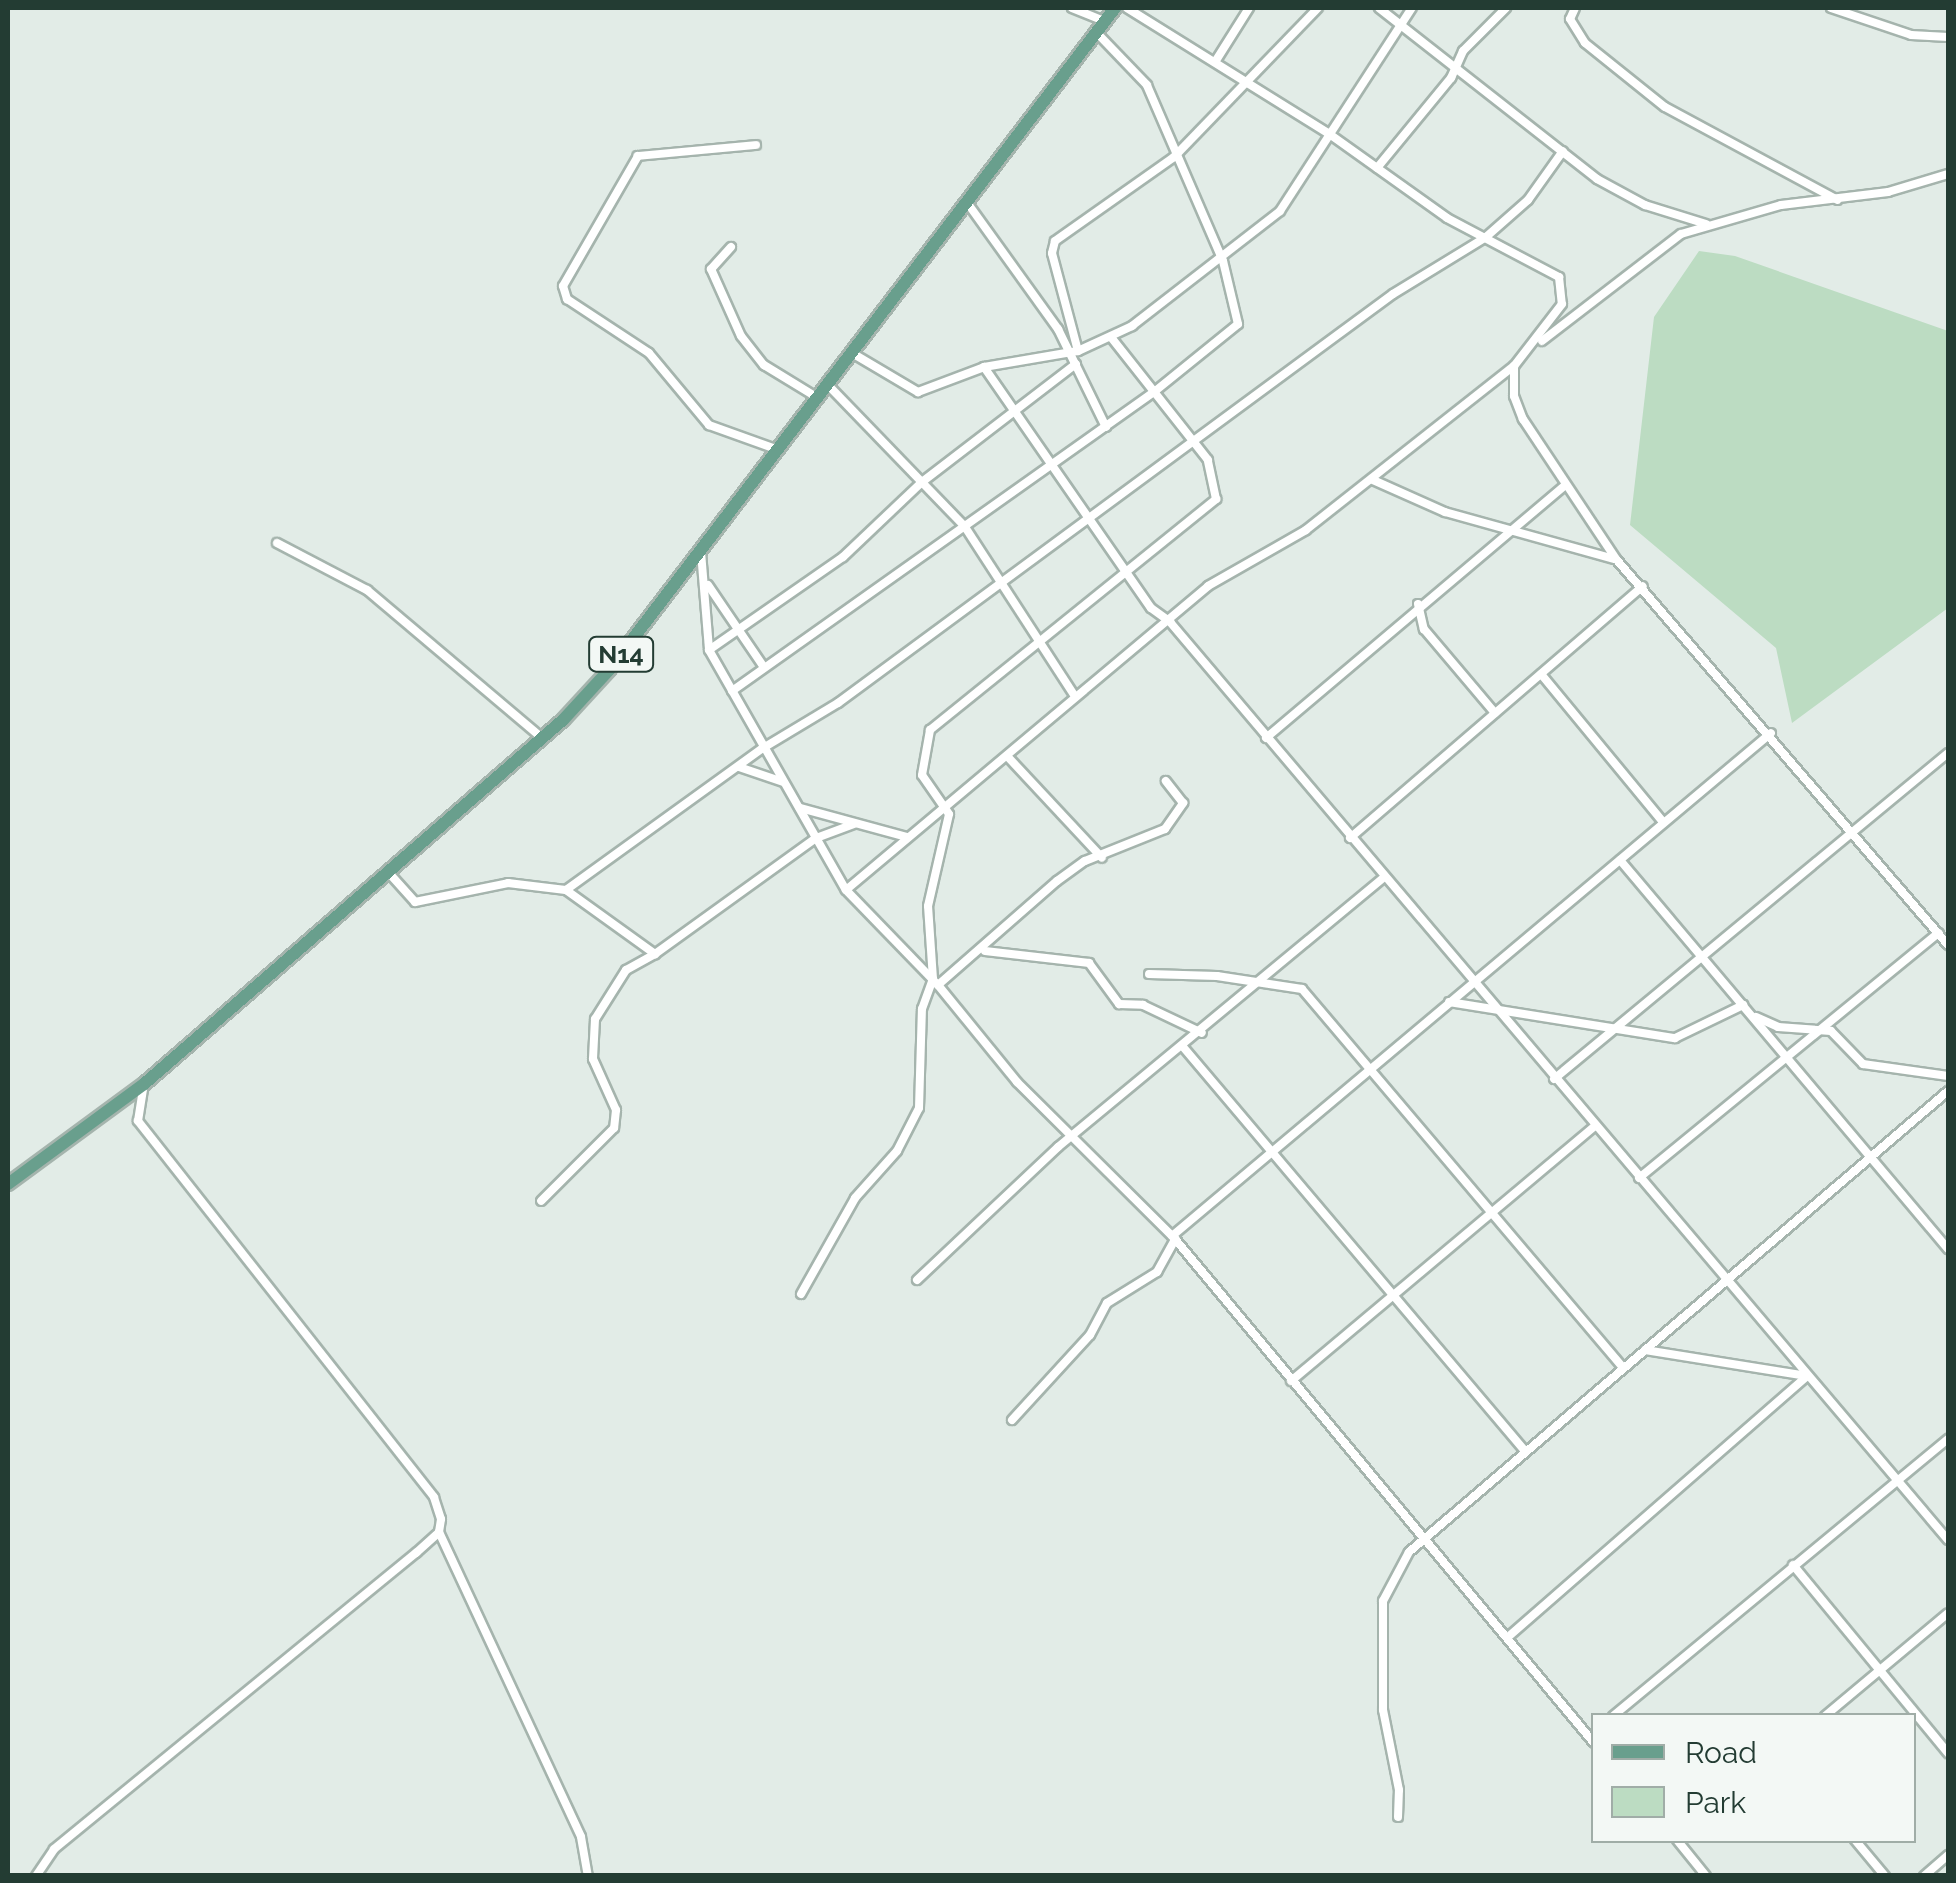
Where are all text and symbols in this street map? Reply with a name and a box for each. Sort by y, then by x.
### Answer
road number: N14 [586,634,656,674]
legend [1591,1713,1916,1843]
text: Road [1685,1735,1757,1770]
text: Park [1685,1785,1746,1820]

